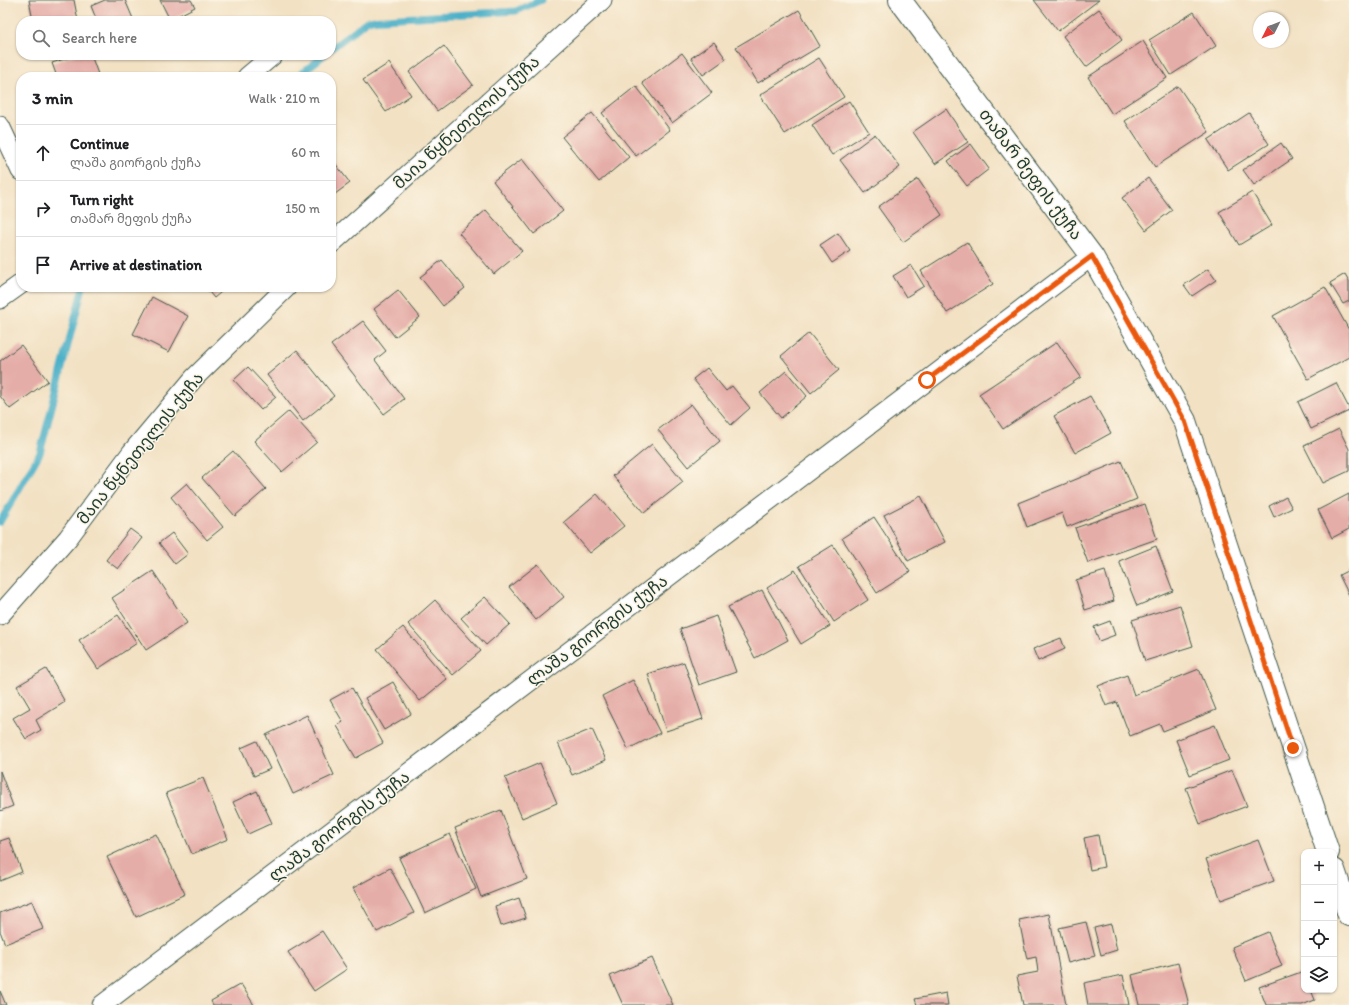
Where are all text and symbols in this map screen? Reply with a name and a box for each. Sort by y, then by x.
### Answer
north arrow [1253,12,1289,48]
search box [16,16,336,60]
icon: search [30,27,52,49]
text: Search here [62,29,137,47]
street label: მაია წყნეთელის ქუჩა [389,51,544,194]
text: 3 min [32,88,73,108]
text: Walk · 210 m [249,91,320,106]
street label: თამარ მეფის ქუჩა [975,104,1087,244]
text: Continue [70,135,129,153]
icon: ahead [32,142,54,164]
text: 60 m [291,145,320,160]
text: ლაშა გიორგის ქუჩა [70,155,201,170]
text: Turn right [70,191,134,209]
icon: right [32,198,54,220]
text: 150 m [285,201,320,216]
text: თამარ მეფის ქუჩა [70,211,192,226]
icon: arrive [32,254,54,276]
text: Arrive at destination [70,256,202,274]
street label: მაია წყნეთელის ქუჩა [72,368,208,529]
route start [918,371,936,389]
street label: ლაშა გიორგის ქუჩა [523,570,672,690]
route end [1284,739,1302,757]
street label: ლაშა გიორგის ქუჩა [265,766,414,886]
map controls [1301,849,1337,993]
button: + [1301,849,1337,885]
button: − [1301,885,1337,921]
button: locate [1301,921,1337,957]
button: layers [1301,957,1337,993]

